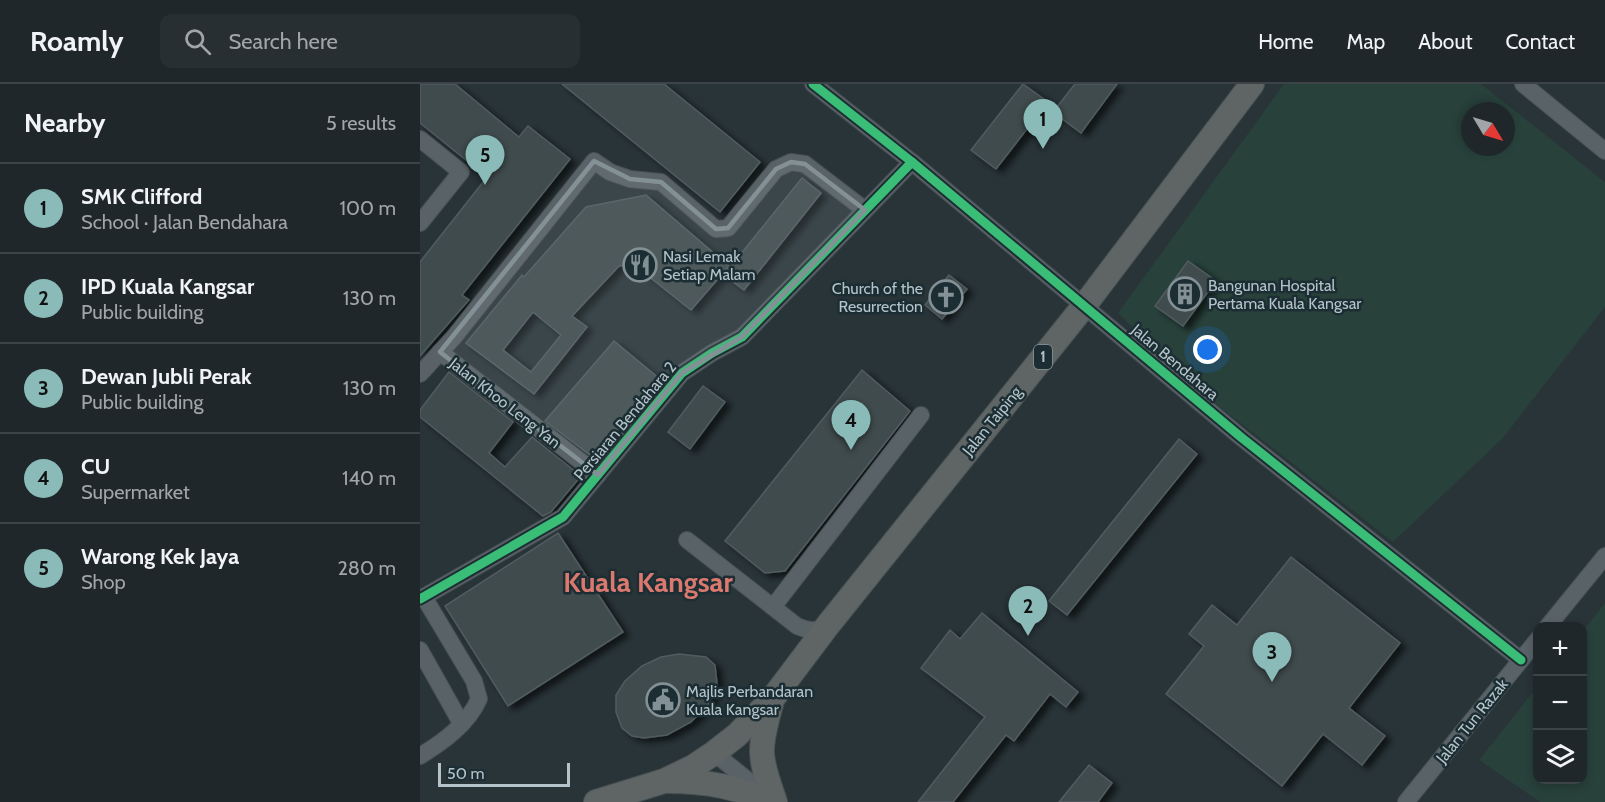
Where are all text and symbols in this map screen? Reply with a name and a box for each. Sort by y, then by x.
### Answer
search box [160,14,580,68]
text: Roamly [30,24,124,58]
icon: search [181,25,214,58]
text: Search here [229,28,338,55]
text: Home [1258,29,1314,54]
text: Map [1347,29,1385,54]
text: About [1418,29,1472,54]
text: Contact [1505,29,1575,54]
pin: 1 [1024,100,1062,149]
north arrow [1461,102,1515,156]
text: Nearby [24,107,105,139]
text: 5 results [326,111,396,135]
pin: 5 [466,135,504,185]
text: SMK Clifford [81,183,202,210]
text: 1 [40,196,47,220]
text: 100 m [340,196,396,220]
text: School · Jalan Bendahara [81,210,288,234]
restaurant icon: Nasi Lemak Setiap Malam [622,247,658,283]
place label: Nasi Lemak Setiap Malam [663,247,756,284]
text: IPD Kuala Kangsar [81,273,254,300]
building icon: Bangunan Hospital Pertama Kuala Kangsar [1167,276,1203,312]
place label: Bangunan Hospital Pertama Kuala Kangsar [1208,276,1362,313]
place label: Church of the Resurrection [832,279,923,316]
church icon: Church of the Resurrection [928,279,964,315]
text: 2 [38,286,49,310]
text: 130 m [343,286,396,310]
text: Public building [81,300,203,324]
street label: Jalan Bendahara [1127,319,1223,404]
your location [1193,335,1222,364]
road number: 1 [1034,345,1052,369]
street label: Jalan Khoo Leng Yan [445,353,564,452]
street label: Persiaran Bendahara 2 [570,358,680,484]
text: Dewan Jubli Perak [81,363,252,390]
text: 3 [38,376,49,400]
text: 130 m [343,376,396,400]
street label: Jalan Taiping [958,382,1026,460]
text: Public building [81,390,203,414]
pin: 4 [832,400,870,450]
text: CU [81,453,110,480]
text: 4 [37,466,50,490]
text: 140 m [342,466,396,490]
text: Supermarket [81,480,190,504]
text: Warong Kek Jaya [81,543,239,570]
text: 5 [38,556,49,580]
text: 280 m [337,556,396,580]
district label: Kuala Kangsar [563,565,734,599]
text: Shop [81,570,126,594]
pin: 2 [1008,586,1048,636]
map controls [1533,622,1587,784]
button: + [1533,622,1587,676]
pin: 3 [1252,632,1292,682]
street label: Jalan Tun Razak [1431,674,1512,768]
button: − [1533,676,1587,730]
public building icon: Majlis Perbandaran Kuala Kangsar [645,682,681,718]
place label: Majlis Perbandaran Kuala Kangsar [686,682,813,719]
button: layers [1533,730,1587,784]
scale bar [438,760,570,788]
text: 50 m [447,764,484,783]

